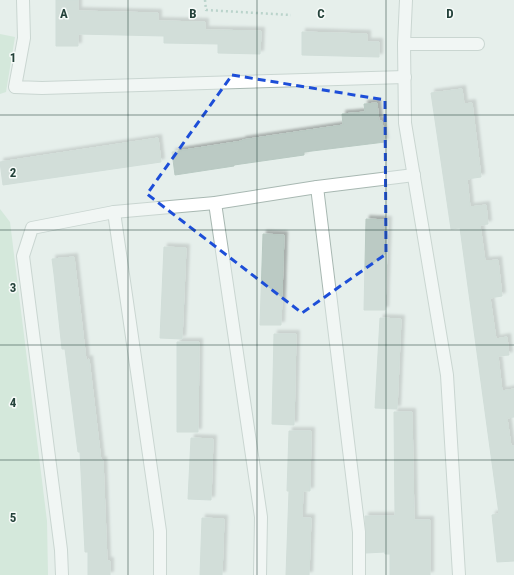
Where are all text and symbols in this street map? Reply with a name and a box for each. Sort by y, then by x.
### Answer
text: A [60,6,68,21]
text: B [189,6,197,21]
text: C [317,6,325,21]
text: D [446,6,454,21]
text: 1 [10,50,16,65]
text: 2 [10,165,17,180]
text: 3 [10,280,16,295]
text: 4 [10,395,17,410]
text: 5 [10,510,17,525]

